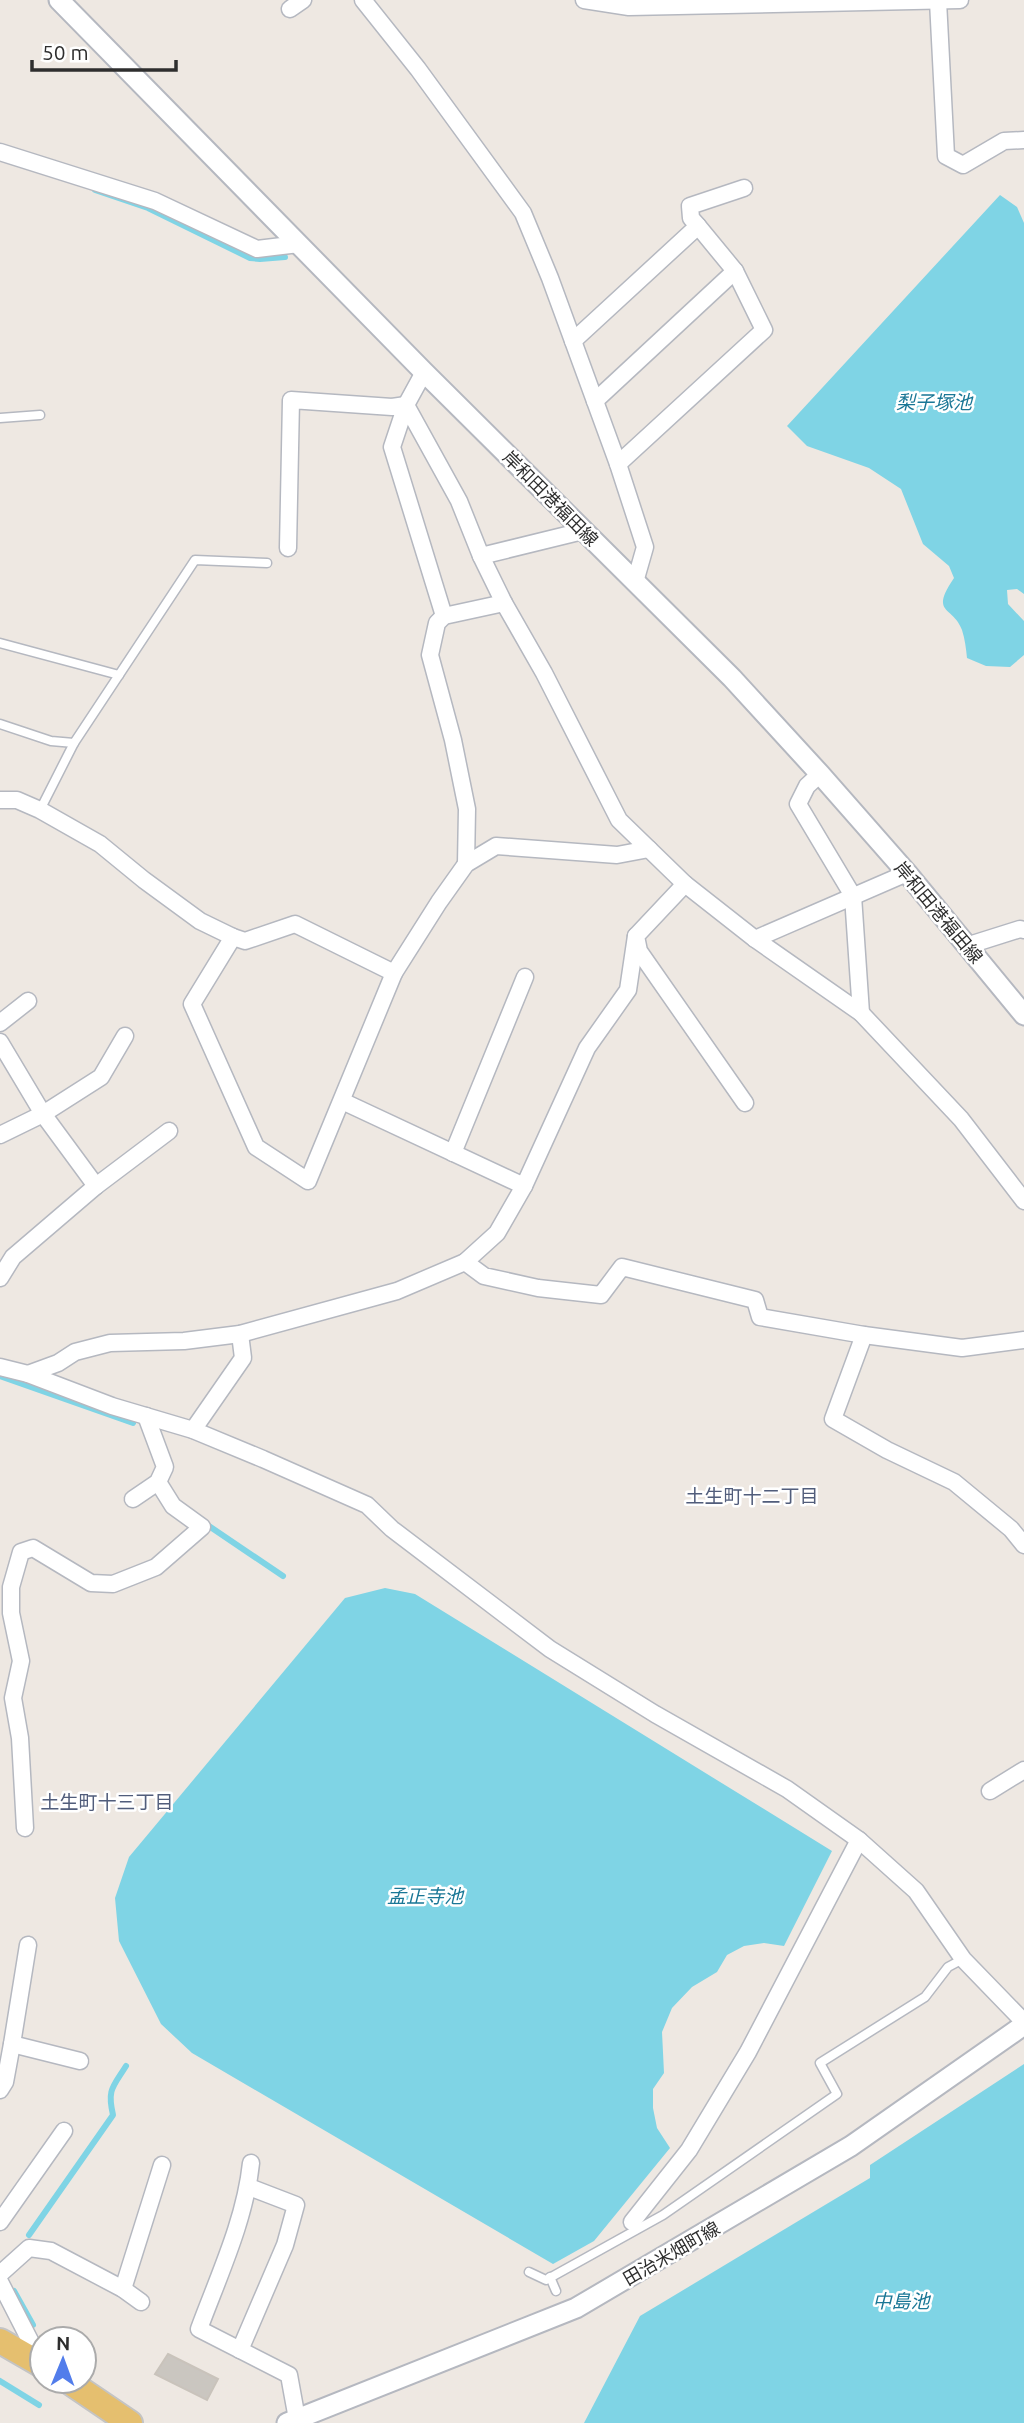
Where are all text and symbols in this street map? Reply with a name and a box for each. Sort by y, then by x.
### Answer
scale bar [32,28,175,72]
text: 50 m [42,40,89,64]
water label: 梨子塚池 [896,391,974,413]
street label: 岸和田港福田線 [499,446,603,550]
street label: 岸和田港福田線 [891,857,987,967]
district label: 土生町十二丁目 [685,1485,819,1507]
district label: 土生町十三丁目 [40,1791,174,1813]
water label: 孟正寺池 [387,1885,465,1907]
street label: 田治米畑町線 [619,2217,723,2289]
water label: 中島池 [872,2290,931,2312]
north arrow [28,2325,98,2395]
text: N [56,2332,71,2354]

